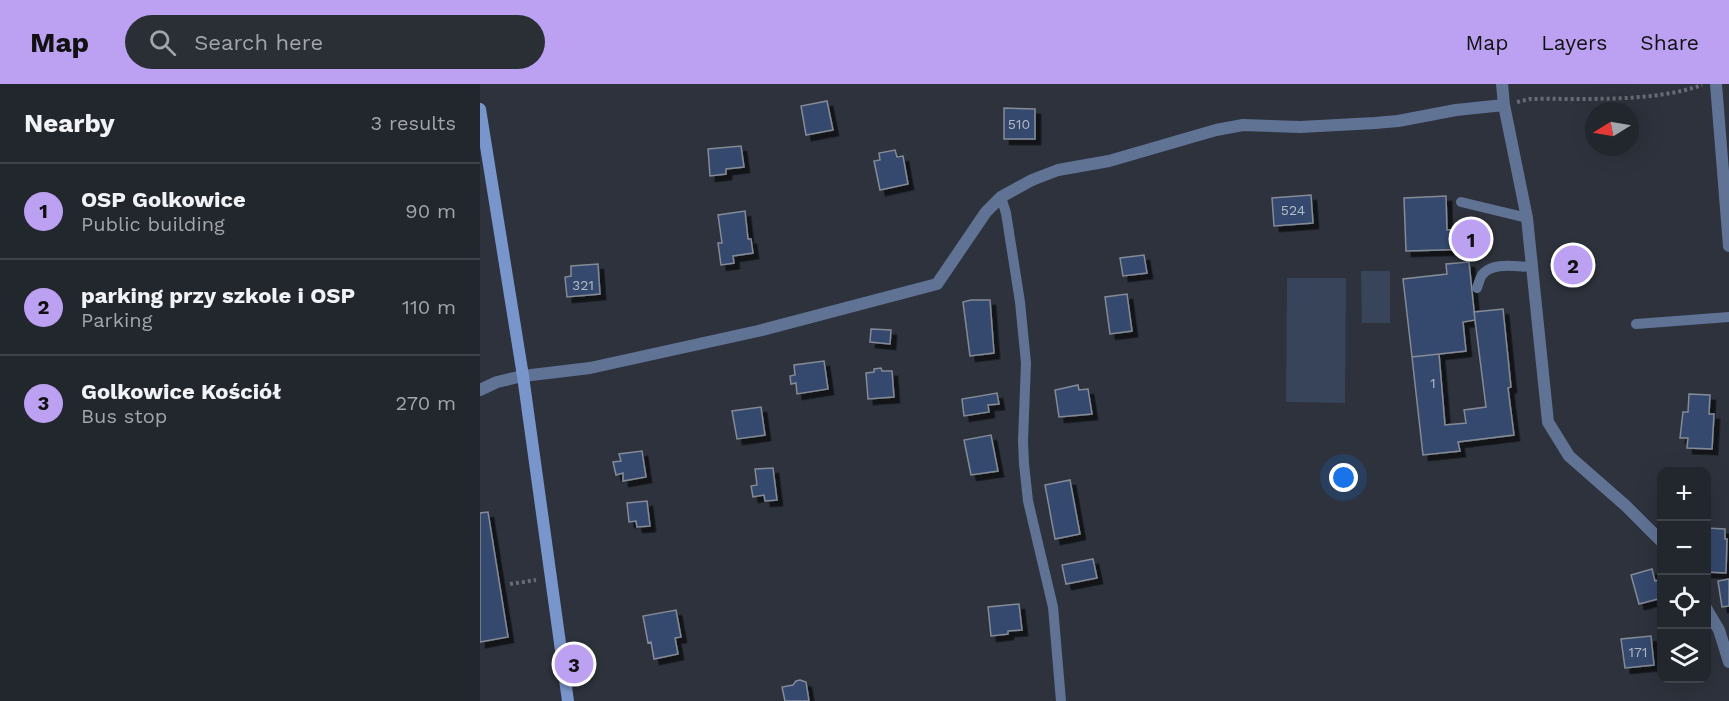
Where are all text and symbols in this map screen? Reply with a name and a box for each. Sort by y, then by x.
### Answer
search box [125,15,545,69]
text: Map [30,26,89,59]
icon: search [146,26,179,59]
text: Search here [194,30,323,55]
text: Map [1465,30,1508,55]
text: Layers [1541,30,1607,55]
text: Share [1640,30,1699,55]
north arrow [1585,102,1639,156]
text: Nearby [24,108,115,138]
text: 3 results [371,111,456,135]
house number: 510 [1008,116,1030,132]
text: OSP Golkowice [81,187,246,212]
text: 1 [39,199,48,223]
text: 90 m [405,199,456,223]
house number: 524 [1281,202,1305,218]
text: Public building [81,212,225,236]
pin: 1 [1452,216,1490,262]
pin: 2 [1554,242,1592,288]
house number: 321 [572,277,594,293]
text: parking przy szkole i OSP [81,283,355,308]
text: 2 [38,295,49,319]
text: 110 m [402,295,456,319]
text: Parking [81,308,152,332]
house number: 1 [1430,375,1436,391]
text: Golkowice Kościół [81,379,281,404]
text: 3 [38,391,49,415]
text: 270 m [396,391,456,415]
text: Bus stop [81,404,167,428]
your location [1329,463,1358,492]
map controls [1657,467,1711,683]
button: + [1657,467,1711,521]
button: − [1657,521,1711,575]
button: locate [1657,575,1711,629]
button: layers [1657,629,1711,683]
pin: 3 [554,642,593,686]
house number: 171 [1629,644,1647,660]

